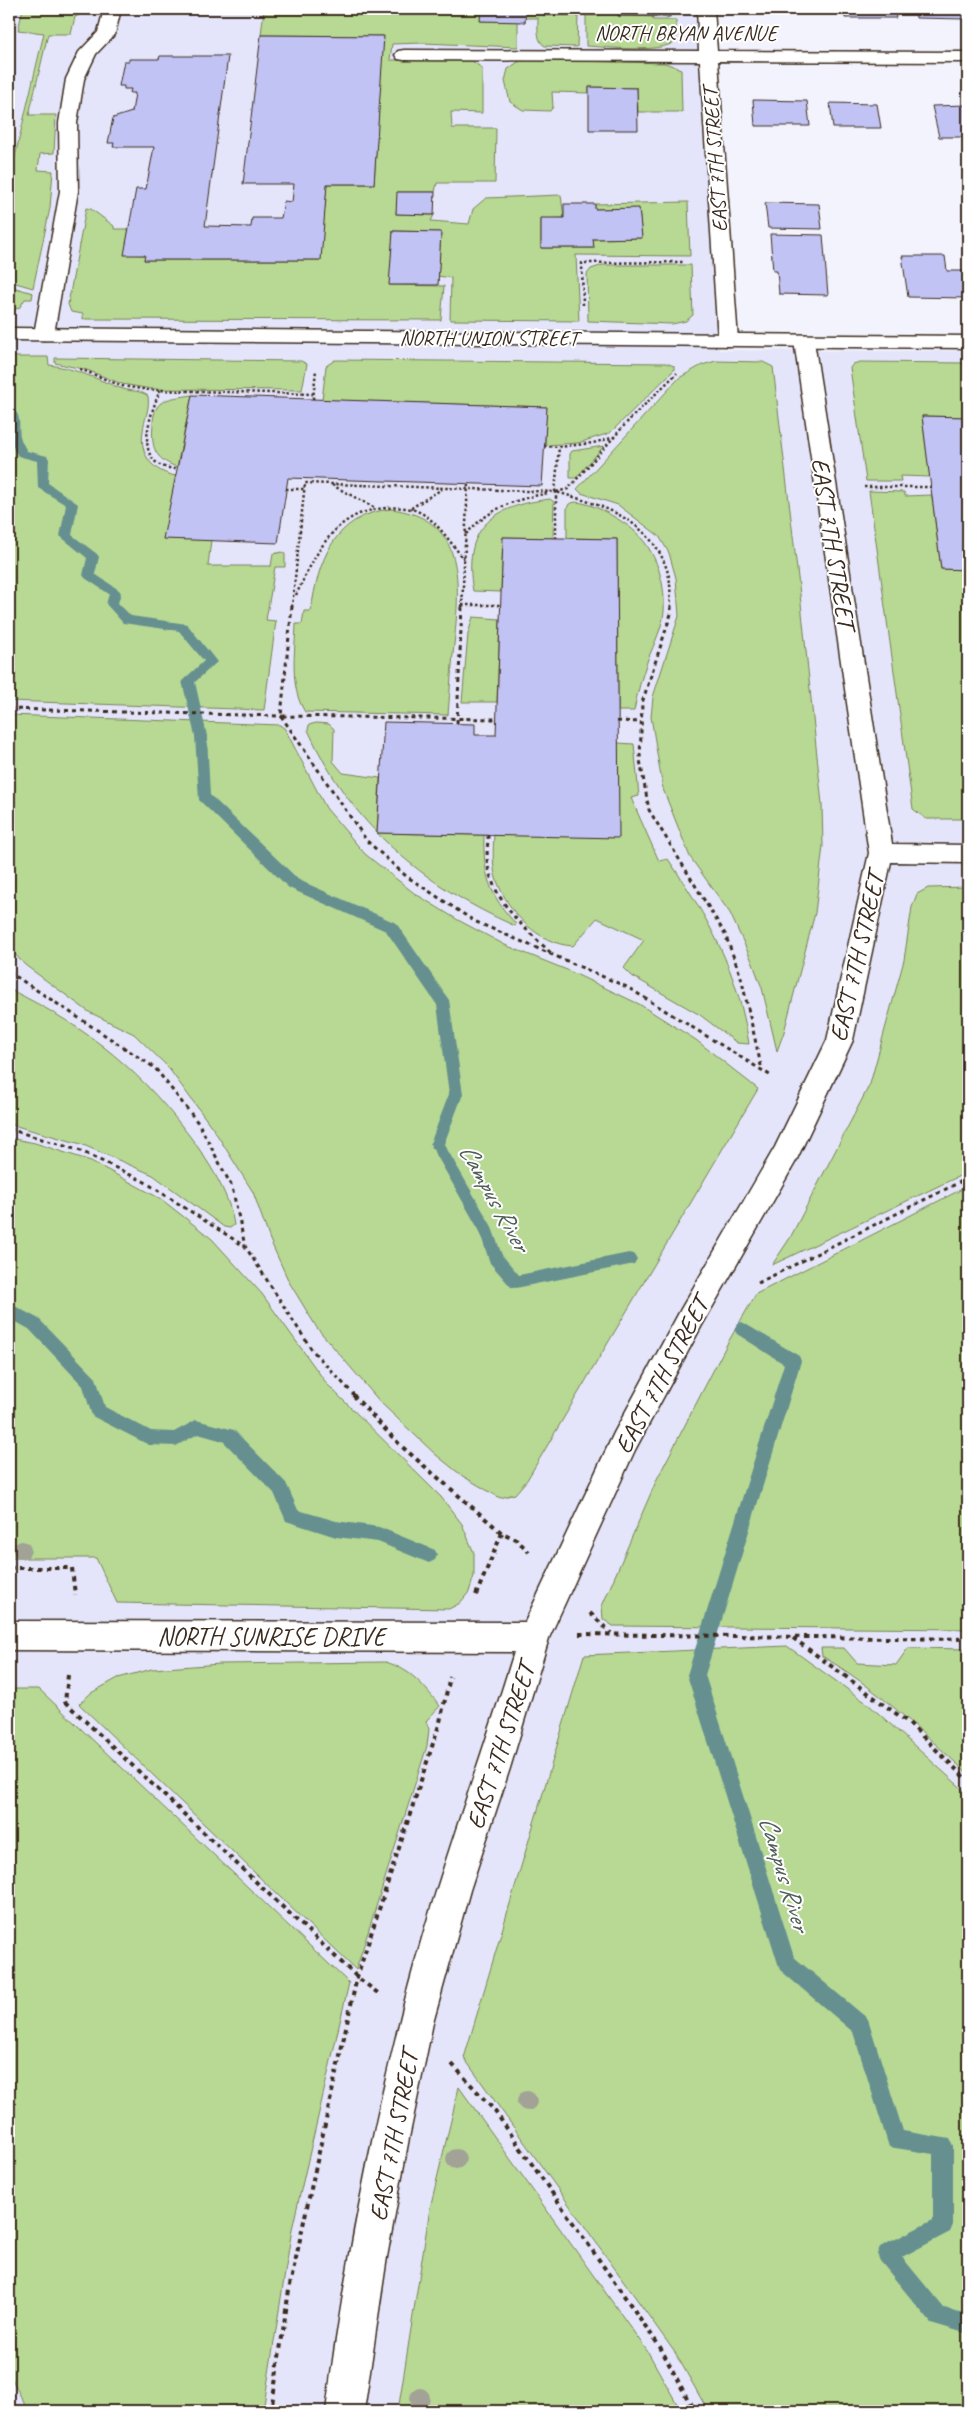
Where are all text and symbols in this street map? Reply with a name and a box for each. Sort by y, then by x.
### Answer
street label: NORTH BRYAN AVENUE [595,20,779,46]
street label: EAST 7TH STREET [697,82,733,233]
street label: NORTH UNION STREET [399,325,583,351]
street label: EAST 7TH STREET [804,456,863,637]
street label: EAST 7TH STREET [822,863,893,1045]
water label: Campus River [452,1138,539,1260]
street label: EAST 7TH STREET [607,1286,719,1459]
street label: NORTH SUNRISE DRIVE [157,1621,388,1653]
street label: EAST 7TH STREET [459,1653,545,1833]
water label: Campus River [751,1812,819,1938]
street label: EAST 7TH STREET [362,2042,427,2224]

